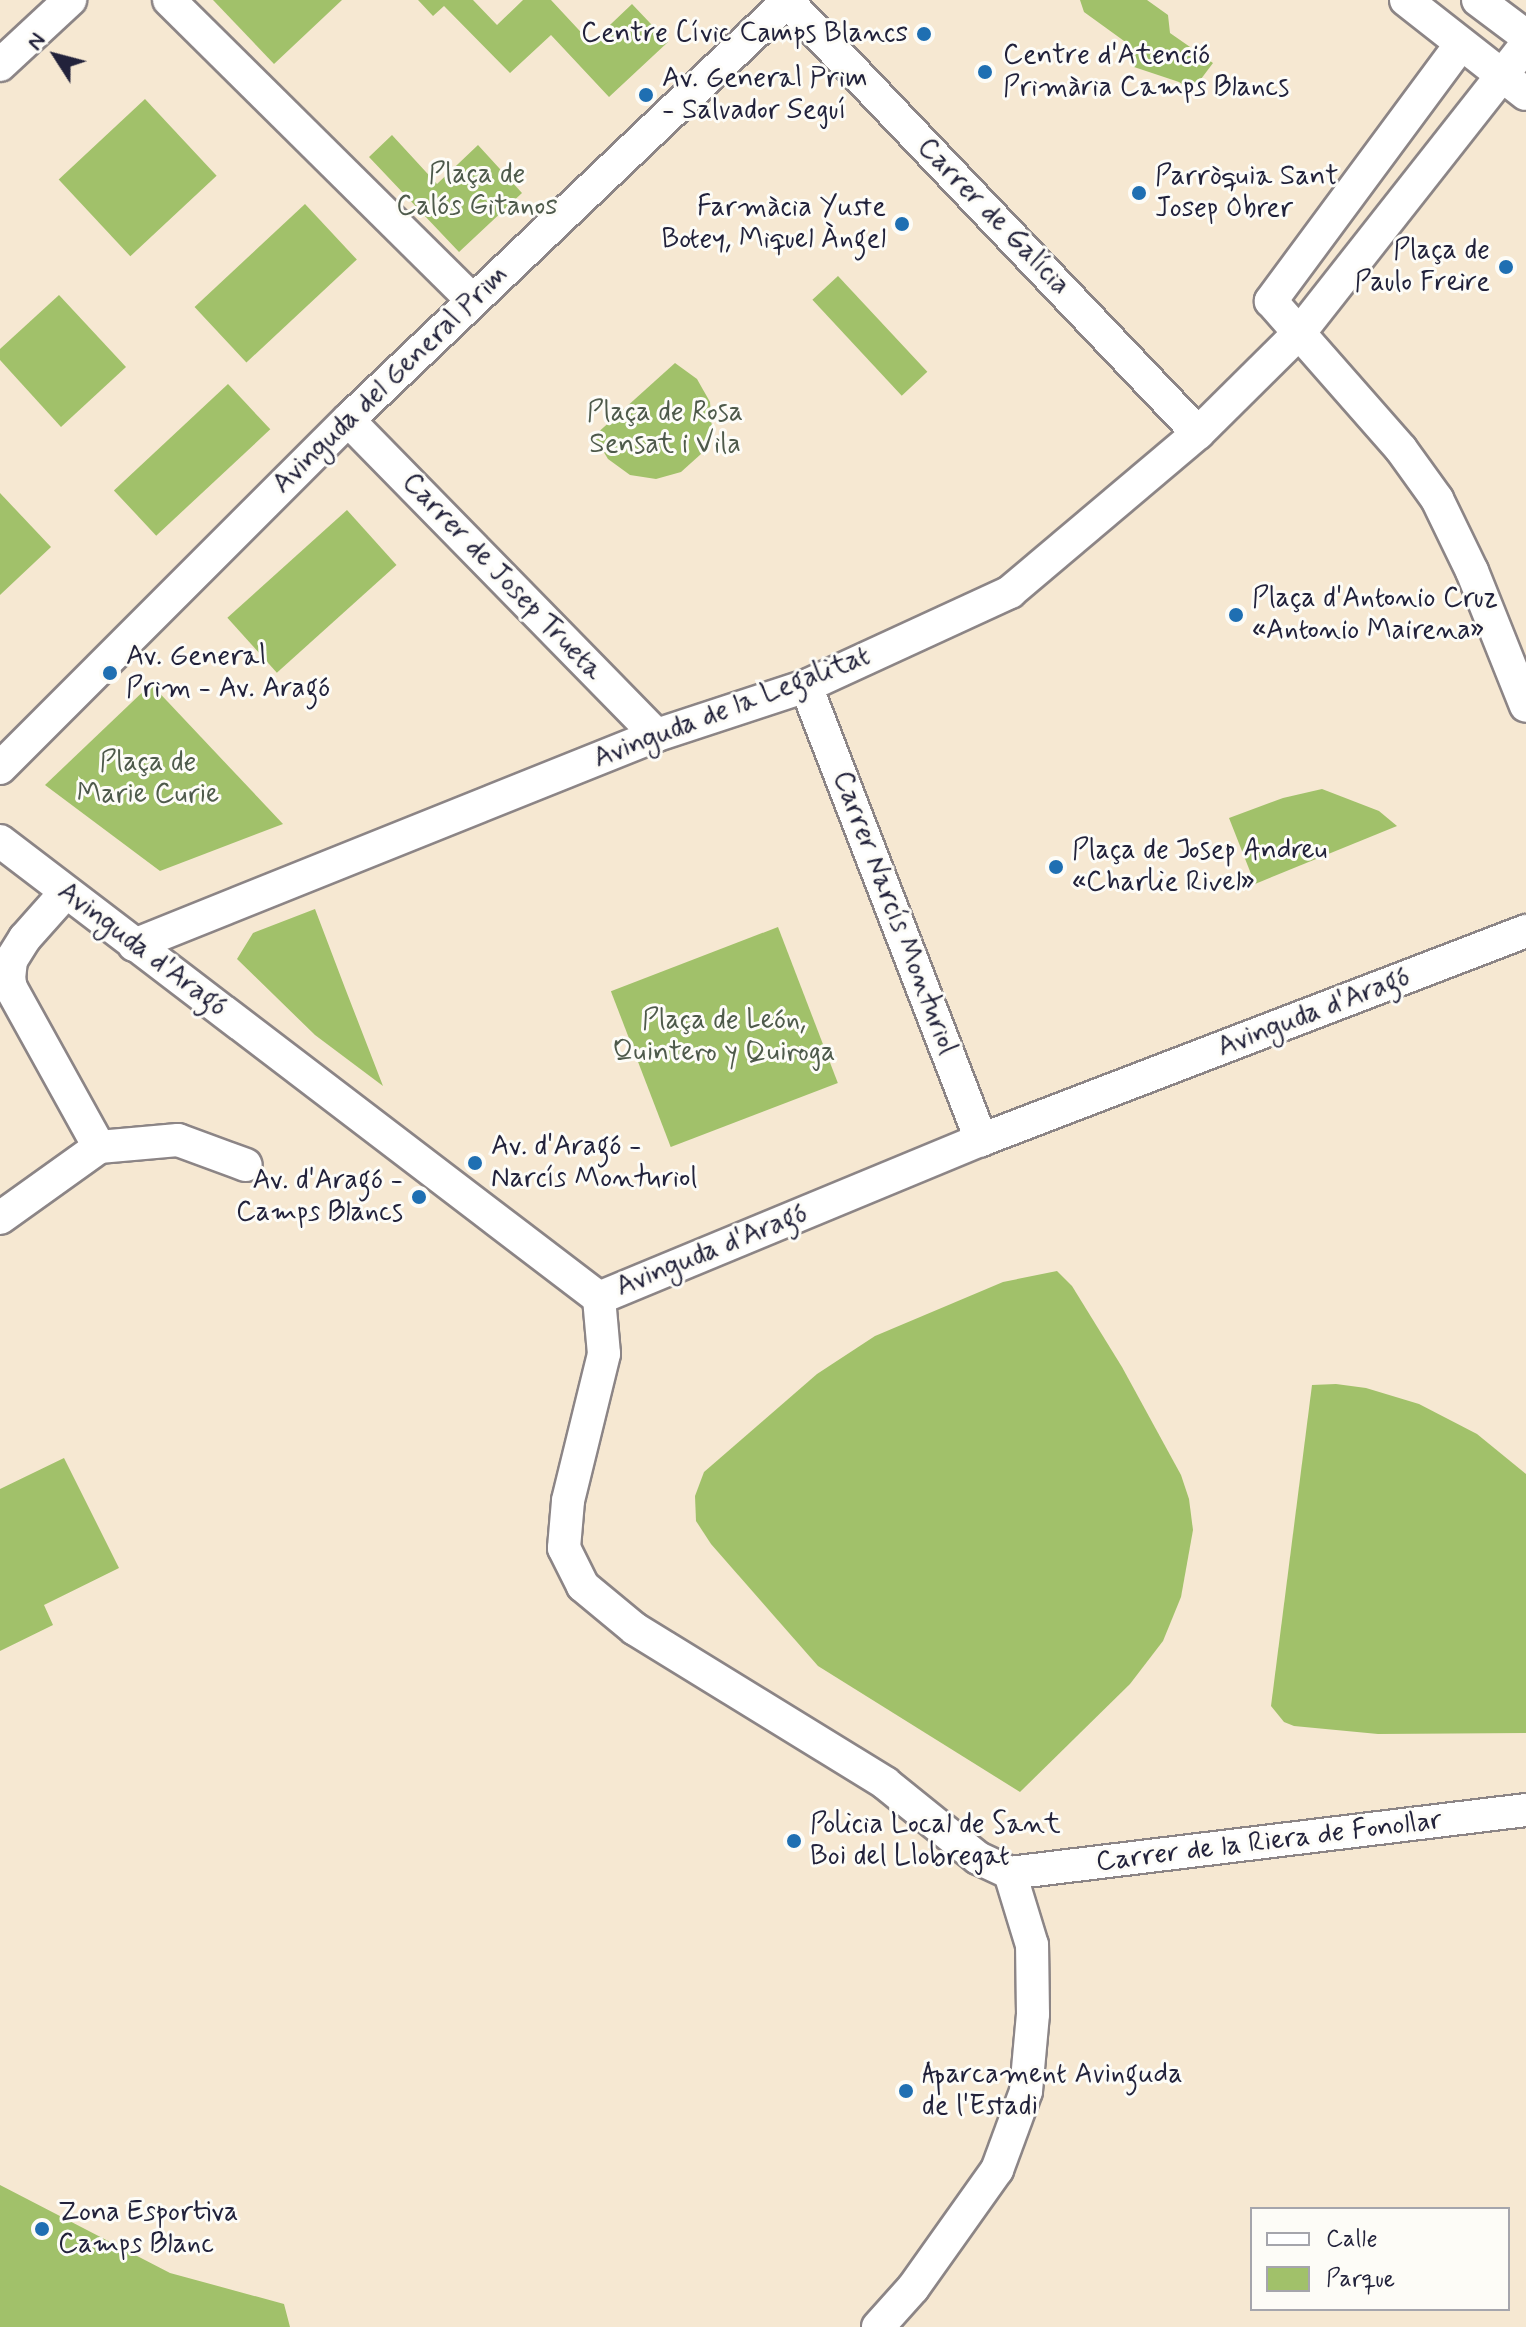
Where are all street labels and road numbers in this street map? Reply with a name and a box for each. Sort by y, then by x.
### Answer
street label: Carrer de Galícia [910,132,1076,302]
street label: Avinguda del General Prim [262,255,520,505]
street label: Carrer de Josep Trueta [395,467,609,687]
street label: Avinguda de la Legalitat [590,640,874,776]
street label: Carrer Narcís Monturiol [826,772,962,1054]
street label: Avinguda d'Aragó [51,876,233,1024]
street label: Avinguda d'Aragó [1214,961,1414,1065]
street label: Avinguda d'Aragó [612,1198,812,1304]
street label: Carrer de la Riera de Fonollar [1092,1804,1446,1880]

